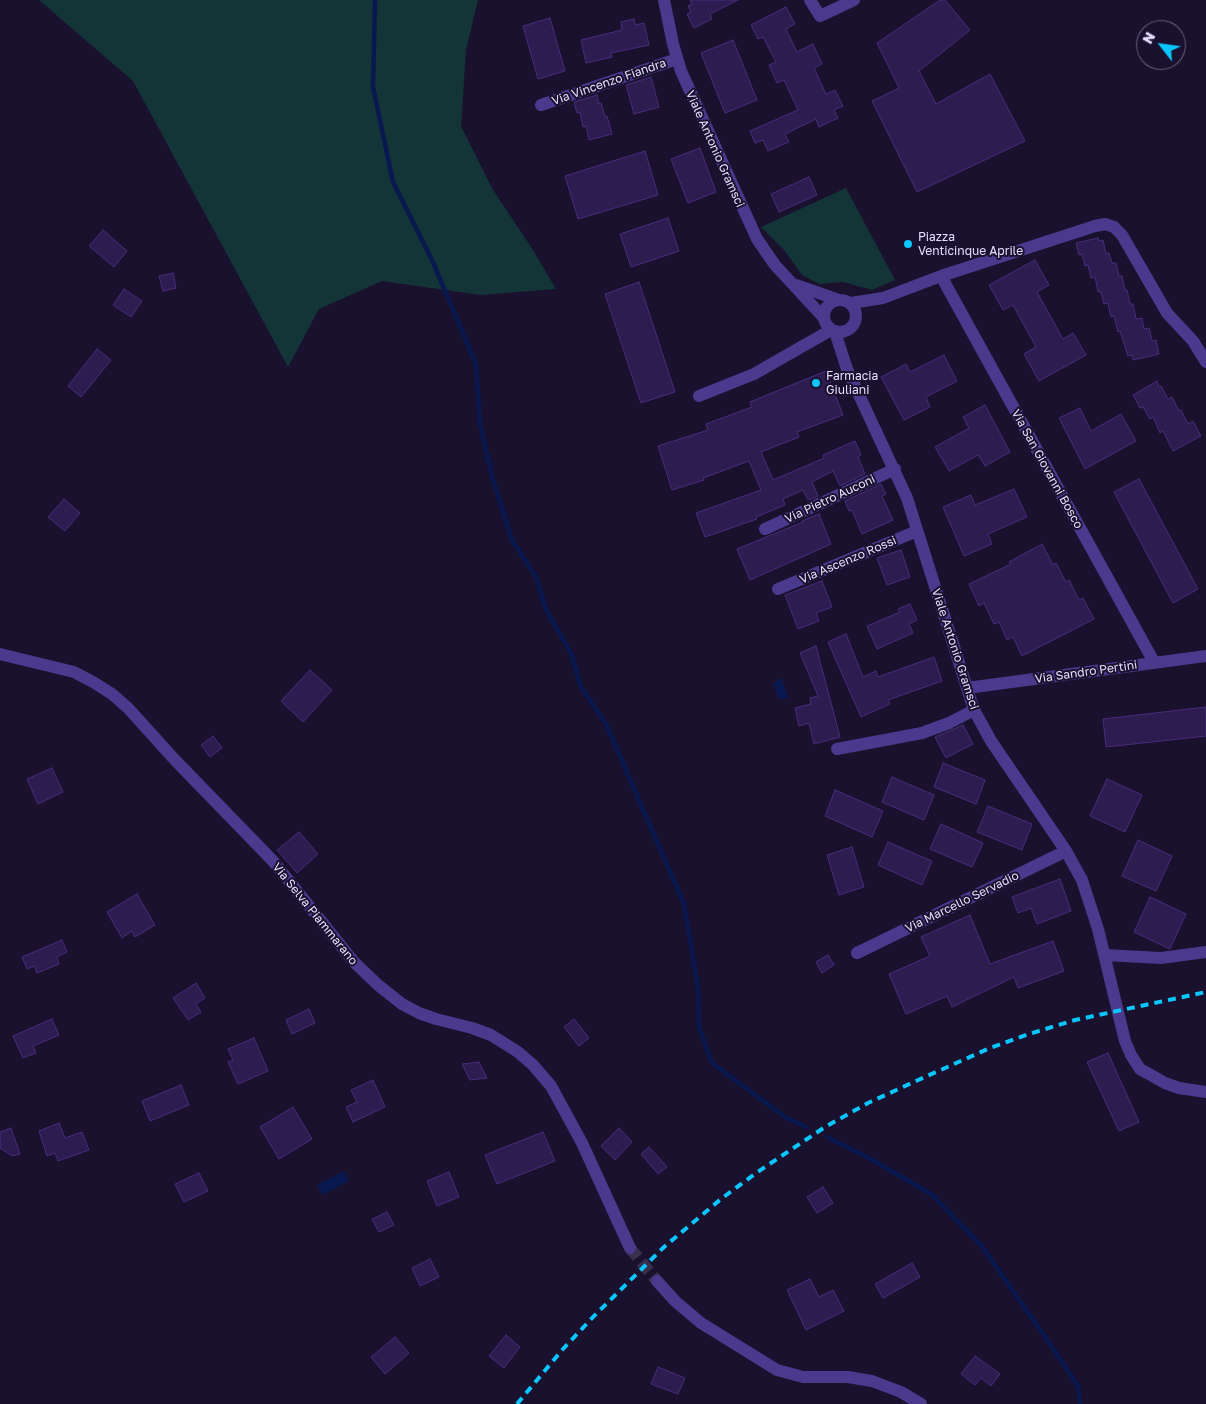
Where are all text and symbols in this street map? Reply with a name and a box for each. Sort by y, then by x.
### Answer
north arrow [1136,20,1186,70]
text: N [1138,29,1158,47]
street label: Via Vincenzo Fiandra [550,56,668,108]
street label: Viale Antonio Gramsci [683,88,747,210]
place label: Piazza Venticinque Aprile [918,230,1023,258]
marker: Piazza Venticinque Aprile [902,238,914,250]
place label: Farmacia Giuliani [826,369,878,397]
marker: Farmacia Giuliani [810,377,822,389]
street label: Via San Giovanni Bosco [1008,407,1086,531]
street label: Via Pietro Auconi [783,472,877,526]
street label: Via Ascenzo Rossi [797,533,899,587]
street label: Viale Antonio Gramsci [929,587,981,711]
street label: Via Sandro Pertini [1034,658,1138,686]
street label: Via Selva Piammarano [269,860,361,968]
street label: Via Marcello Servadio [903,868,1021,936]

